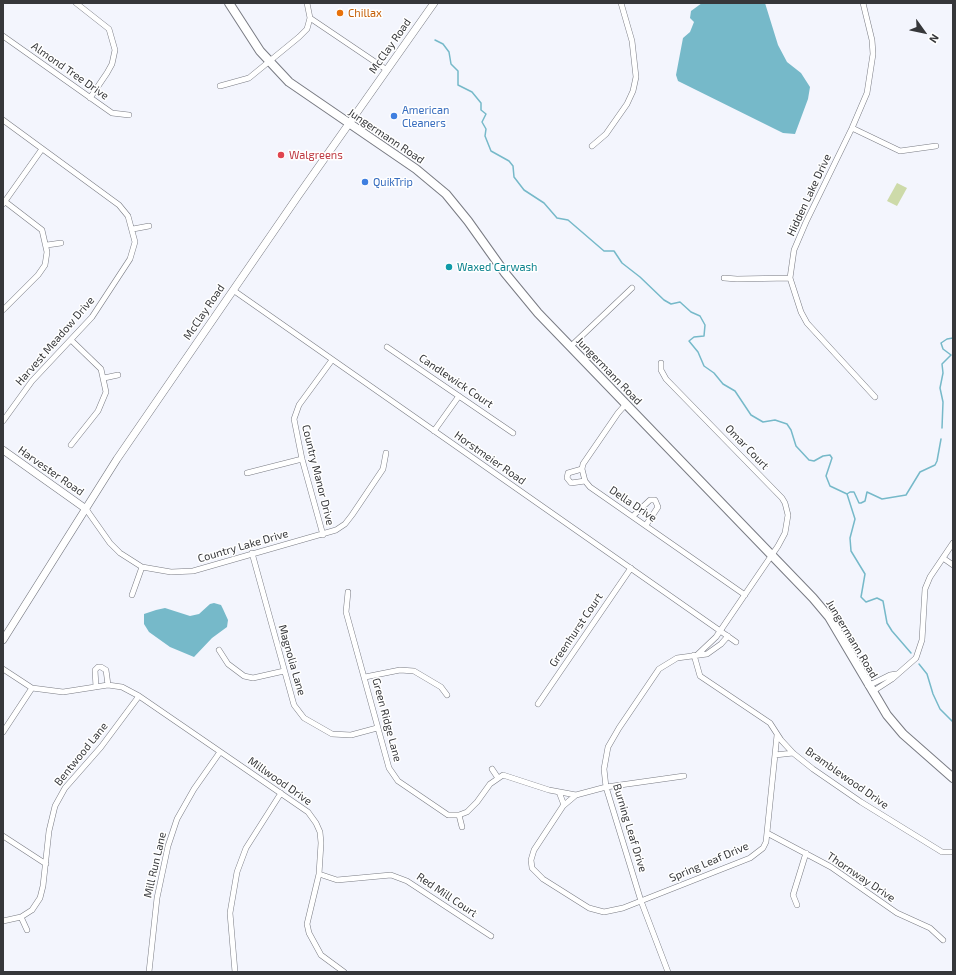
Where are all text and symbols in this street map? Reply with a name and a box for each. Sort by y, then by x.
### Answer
place label: Chillax [348,6,382,20]
marker: Chillax [335,8,345,18]
north arrow [904,12,944,52]
street label: McClay Road [366,16,414,76]
text: N [927,32,942,46]
street label: Almond Tree Drive [29,39,111,103]
place label: American Cleaners [402,103,449,129]
street label: Jungermann Road [345,106,427,166]
marker: American Cleaners [389,111,399,121]
place label: Walgreens [289,148,343,162]
marker: Walgreens [276,150,286,160]
street label: Hidden Lake Drive [784,152,834,238]
place label: QuikTrip [373,175,413,189]
marker: QuikTrip [360,177,370,187]
place label: Waxed Carwash [457,260,537,274]
marker: Waxed Carwash [444,262,454,272]
street label: McClay Road [181,282,227,342]
street label: Harvest Meadow Drive [13,294,97,388]
street label: Jungermann Road [573,334,645,408]
street label: Candlewick Court [416,351,496,411]
street label: Omar Court [722,422,772,472]
street label: Country Manor Drive [299,423,337,527]
street label: Horstmeier Road [452,428,528,488]
street label: Harvester Road [16,443,86,499]
street label: Della Drive [607,483,659,525]
street label: Country Lake Drive [196,527,290,565]
street label: Greenhurst Court [546,591,606,669]
street label: Jungermann Road [823,597,881,681]
street label: Magnolia Lane [276,623,308,697]
street label: Green Ridge Lane [369,677,405,763]
street label: Bentwood Lane [51,720,111,788]
street label: Bramblewood Drive [803,744,891,812]
street label: Millwood Drive [245,754,315,808]
street label: Burning Leaf Drive [610,782,650,874]
street label: Mill Run Lane [141,831,169,899]
street label: Spring Leaf Drive [667,839,751,885]
street label: Thornway Drive [824,849,898,905]
street label: Red Mill Court [414,870,480,920]

